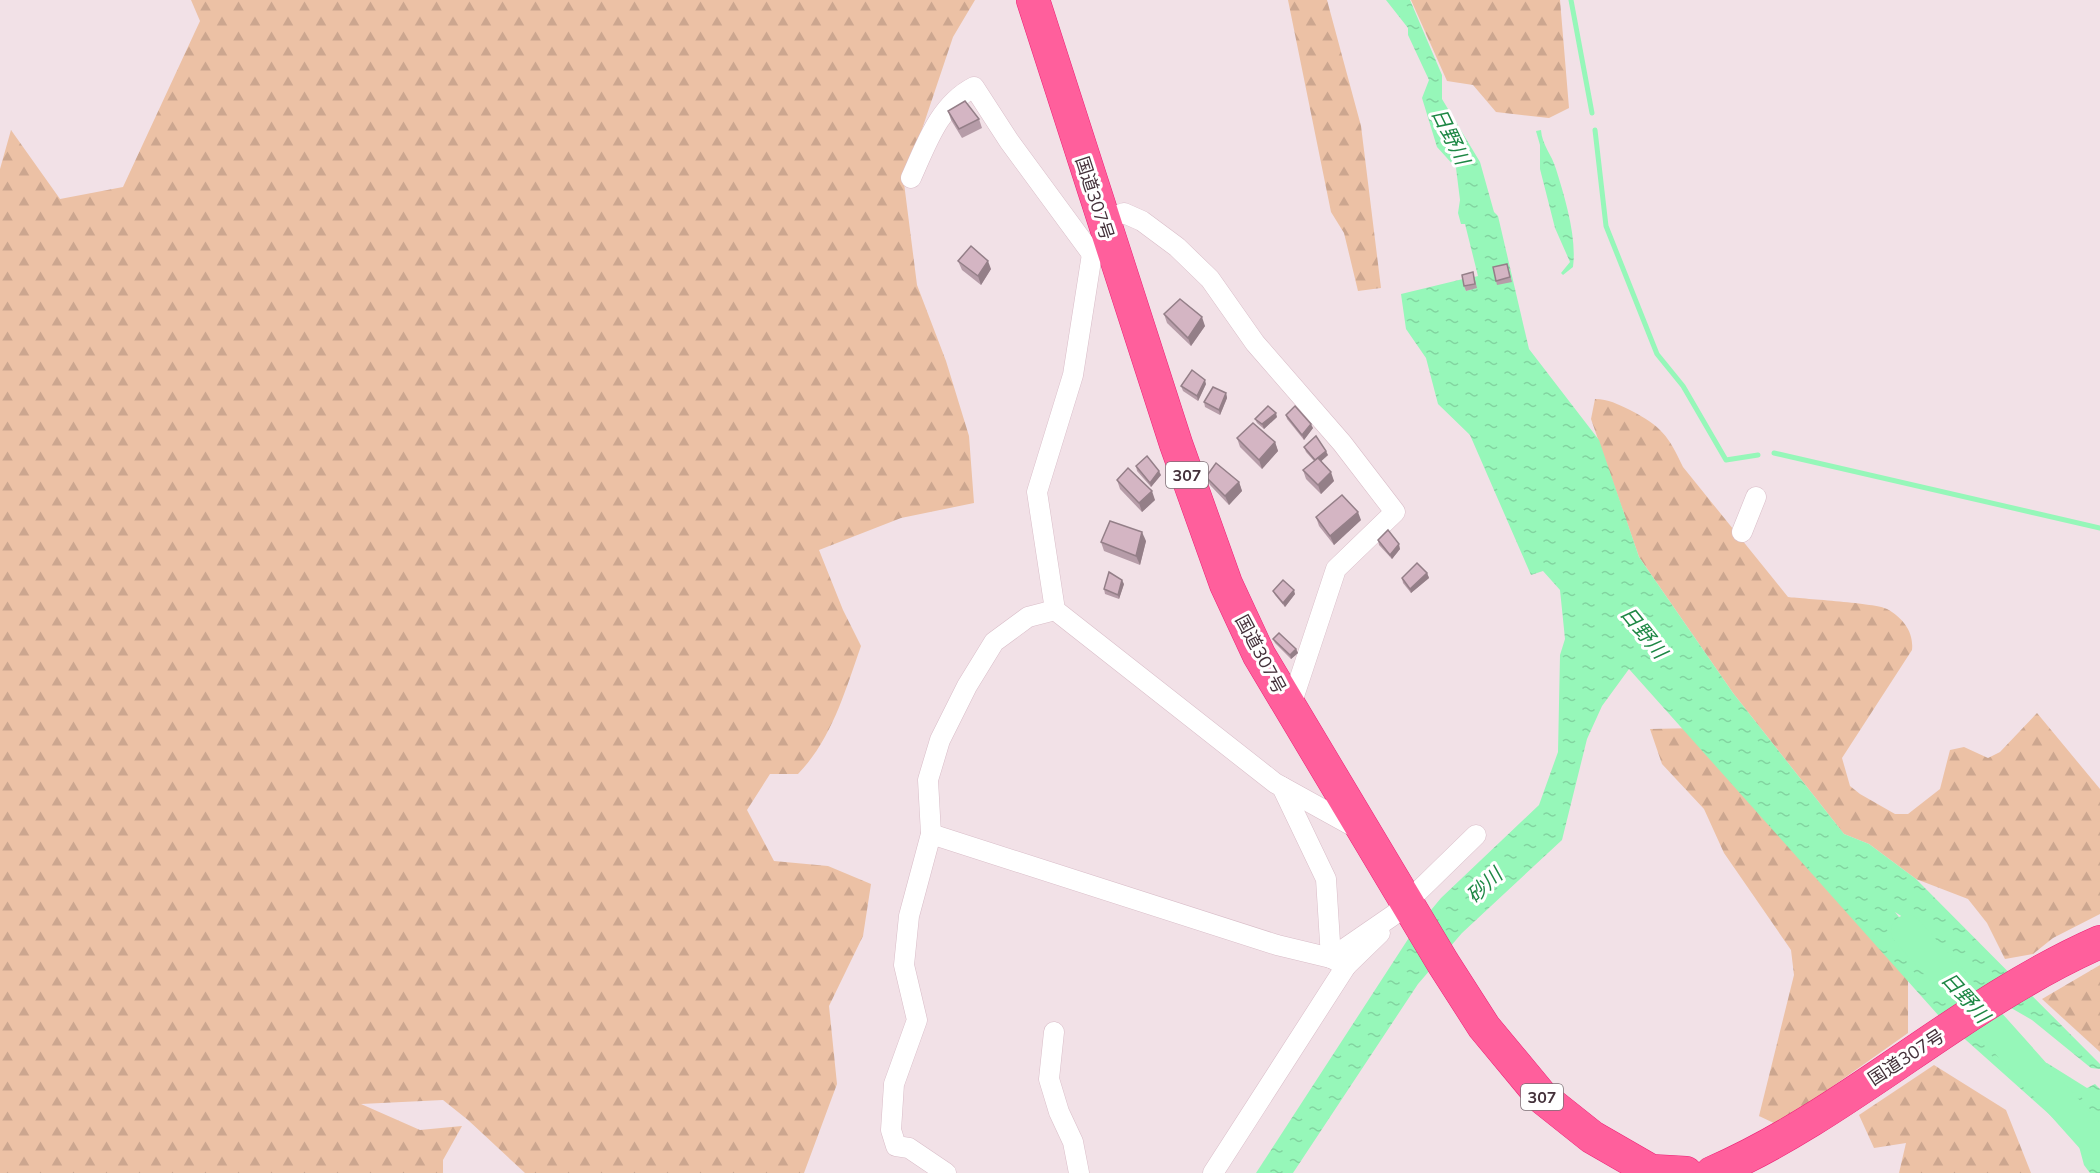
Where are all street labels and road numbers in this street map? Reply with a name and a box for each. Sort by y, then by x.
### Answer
street label: 国道307号 [1071,153,1119,243]
road number: 307 [1166,462,1208,488]
street label: 国道307号 [1231,610,1291,698]
street label: 国道307号 [1864,1024,1948,1090]
road number: 307 [1521,1084,1563,1110]

